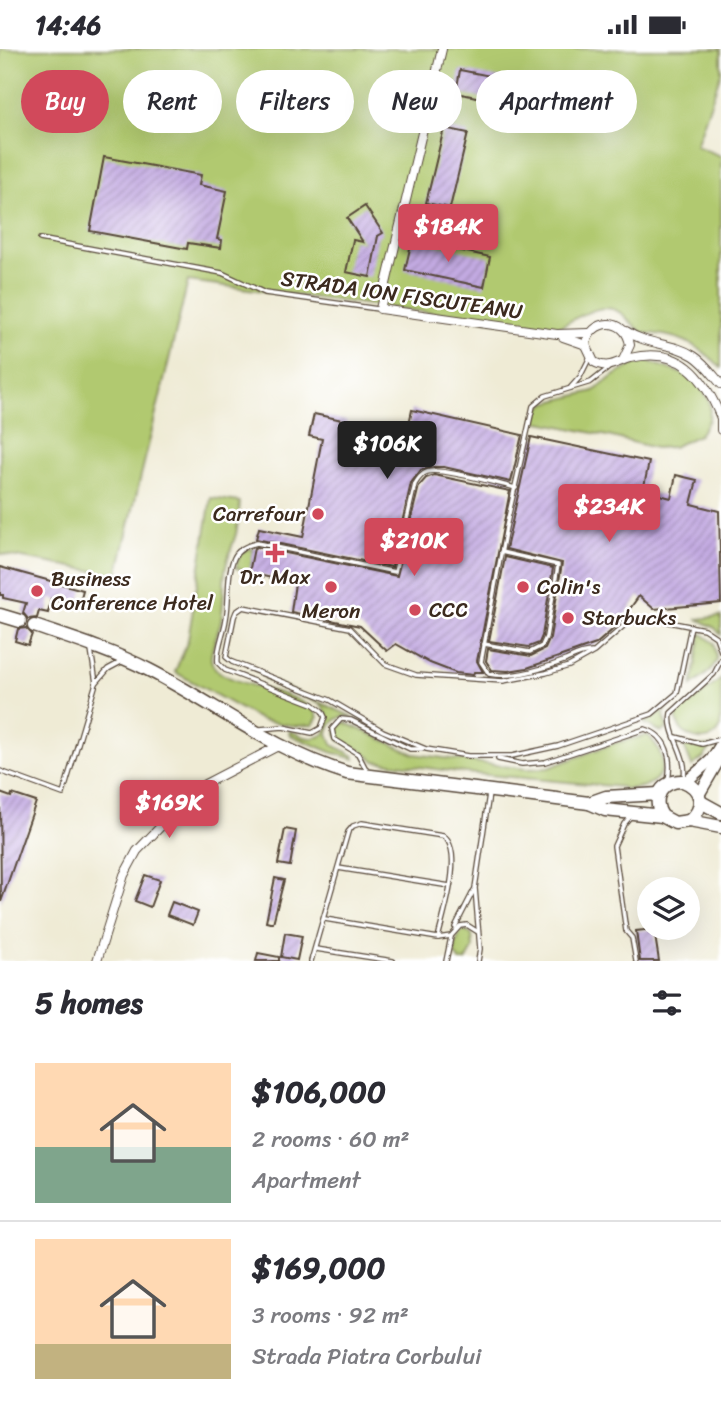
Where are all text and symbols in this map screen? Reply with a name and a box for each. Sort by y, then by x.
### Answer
text: 14:46 [35,2,101,48]
chip: Buy [21,70,109,133]
chip: Rent [123,70,222,133]
chip: Filters [236,70,354,133]
chip: New [368,70,462,133]
chip: Apartment [476,70,637,133]
pin: $184K [399,205,497,264]
text: $184K [414,206,482,247]
street label: STRADA ION FISCUTEANU [279,259,525,331]
pin: $106K [338,421,436,481]
text: $106K [354,423,420,464]
pin: $234K [560,484,658,544]
text: $234K [574,486,644,527]
place label: Carrefour [213,495,305,533]
marker: Carrefour [310,506,326,522]
pin: $210K [365,519,463,578]
text: $210K [380,520,448,561]
marker: Dr. Max [267,545,283,561]
place label: Dr. Max [240,558,311,596]
place label: Business Conference Hotel [51,560,214,622]
place label: Colin's [537,568,601,606]
marker: Meron [323,579,339,595]
marker: Colin's [515,579,531,595]
marker: Business Conference Hotel [29,583,45,599]
place label: CCC [429,591,468,629]
place label: Meron [302,592,360,630]
place label: Starbucks [582,599,677,637]
marker: CCC [407,602,423,618]
marker: Starbucks [560,610,576,626]
pin: $169K [120,781,218,840]
text: $169K [136,782,202,823]
map controls [637,877,700,940]
button: layers [637,877,700,940]
text: 5 homes [35,976,143,1030]
icon: filters [648,984,686,1022]
text: $106,000 [252,1065,386,1119]
icon: home [91,1091,175,1175]
text: 2 rooms · 60 m² [252,1119,410,1160]
text: Apartment [252,1160,361,1201]
text: $169,000 [252,1241,385,1295]
icon: home [91,1267,175,1351]
text: 3 rooms · 92 m² [252,1295,409,1336]
text: Strada Piatra Corbului [252,1336,481,1377]

